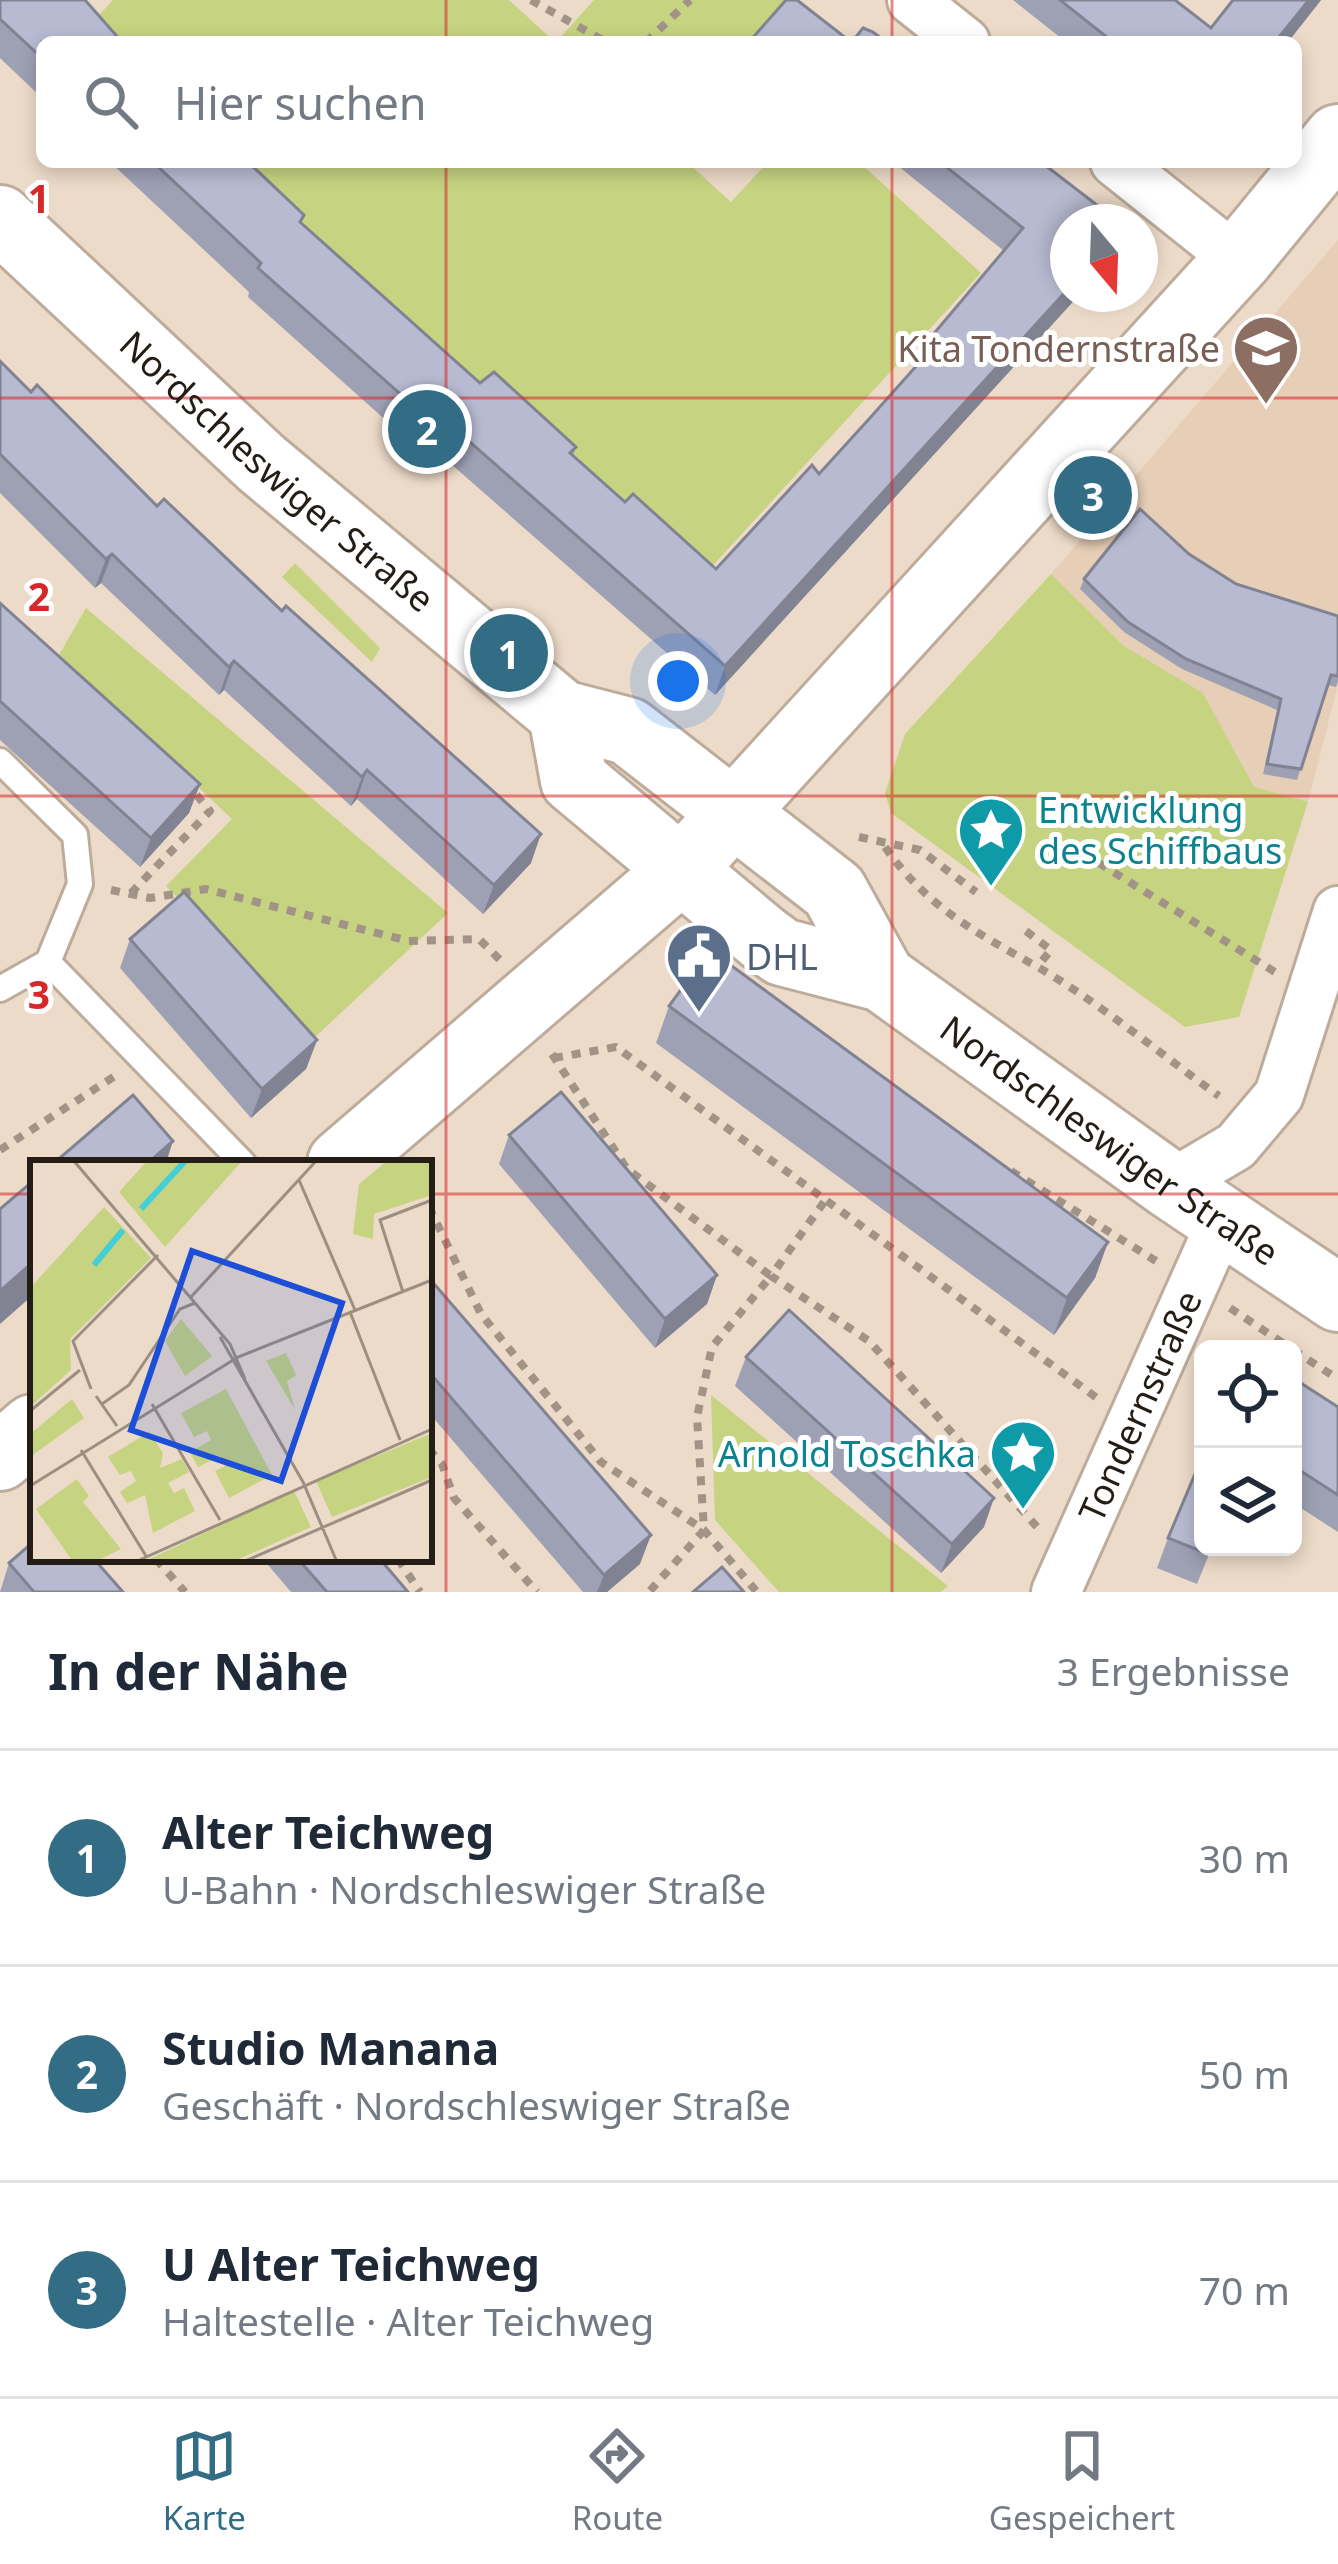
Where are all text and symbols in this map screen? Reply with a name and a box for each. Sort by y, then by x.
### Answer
search box [36,36,1302,168]
icon: search [78,69,144,135]
text: Hier suchen [174,72,427,133]
text: 1 [28,171,50,224]
north arrow [1050,204,1158,312]
school or university icon: Kita Tondernstraße [1231,313,1301,407]
street label: Nordschleswiger Straße [110,319,445,622]
place label: Kita Tondernstraße [897,324,1220,373]
pin: 2 [388,384,466,474]
pin: 3 [1054,450,1132,540]
text: 2 [28,569,50,622]
pin: 1 [470,608,548,698]
your location [648,651,708,711]
place label: Entwicklung des Schiffbaus [1038,785,1282,875]
place icon: Entwicklung des Schiffbaus [956,795,1026,889]
public building icon: DHL [664,921,734,1015]
place label: DHL [746,932,818,981]
text: 3 [28,967,50,1020]
street label: Nordschleswiger Straße [931,1004,1289,1276]
inset map [30,1160,432,1562]
street label: Tondernstraße [1066,1282,1212,1529]
map controls [1194,1340,1302,1556]
button: locate [1194,1340,1302,1448]
place icon: Arnold Toschka [988,1418,1058,1512]
place label: Arnold Toschka [718,1429,976,1478]
button: layers [1194,1448,1302,1556]
text: In der Nähe [48,1635,349,1705]
text: 3 Ergebnisse [1057,1644,1290,1697]
text: Alter Teichweg [162,1801,494,1862]
text: 1 [76,1831,98,1884]
text: 30 m [1199,1831,1290,1884]
text: U-Bahn · Nordschleswiger Straße [162,1862,766,1915]
text: Studio Manana [162,2017,499,2078]
text: 2 [76,2047,98,2100]
text: 50 m [1199,2047,1290,2100]
text: Geschäft · Nordschleswiger Straße [162,2078,791,2131]
text: U Alter Teichweg [162,2233,540,2294]
text: 3 [76,2263,98,2316]
text: 70 m [1199,2263,1290,2316]
text: Haltestelle · Alter Teichweg [162,2294,654,2347]
tab: Karte [163,2423,246,2540]
tab: Route [572,2423,663,2540]
tab: Gespeichert [989,2423,1175,2540]

